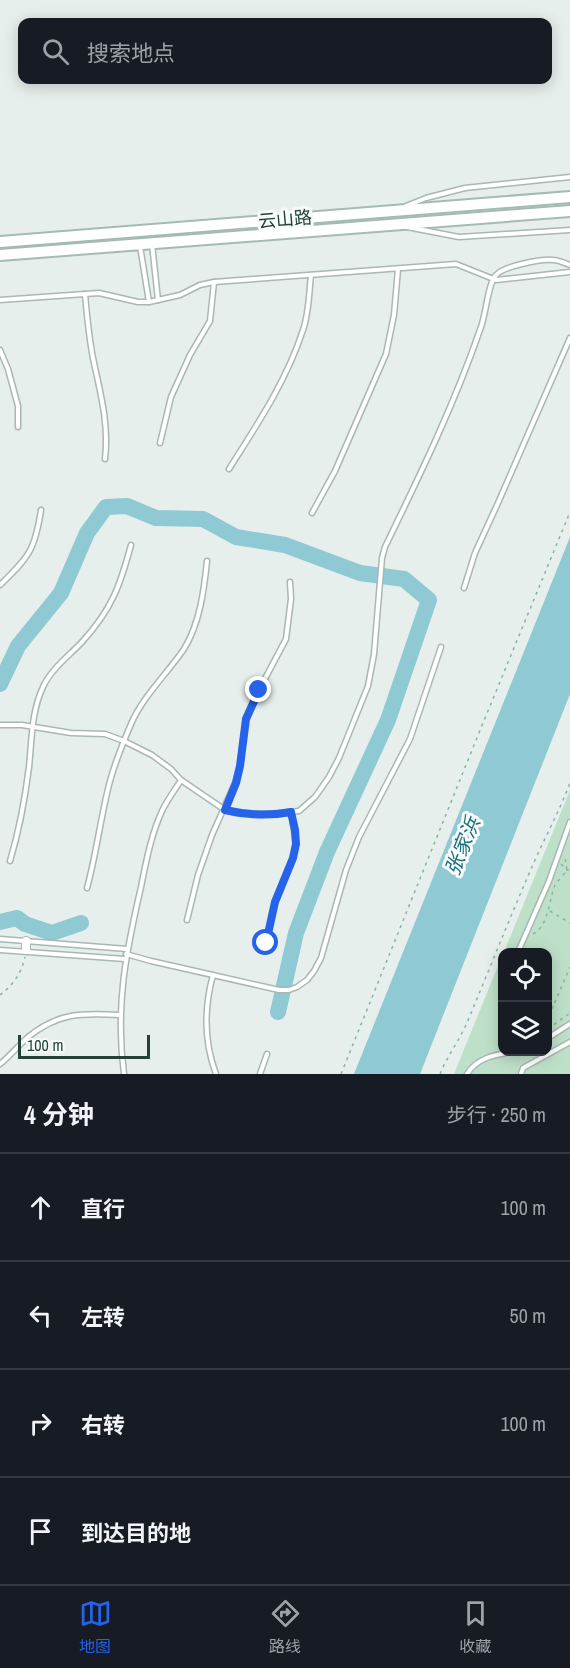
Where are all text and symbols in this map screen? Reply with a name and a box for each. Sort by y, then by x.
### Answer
search box [18,18,552,84]
icon: search [39,35,72,68]
text: 搜索地点 [87,38,175,68]
street label: 云山路 [257,204,313,234]
route end [245,676,271,702]
water label: 张家浜 [438,811,487,879]
route start [252,929,278,955]
map controls [498,948,552,1056]
button: locate [498,948,552,1002]
button: layers [498,1002,552,1056]
scale bar [18,1032,150,1060]
text: 100 m [27,1034,63,1056]
text: 4 分钟 [24,1097,94,1132]
text: 步行 · 250 m [447,1101,546,1128]
icon: ahead [24,1191,57,1224]
text: 直行 [81,1194,125,1224]
text: 100 m [500,1194,546,1221]
icon: left [24,1299,57,1332]
text: 左转 [81,1302,125,1332]
text: 50 m [510,1302,546,1329]
icon: right [24,1407,57,1440]
text: 右转 [81,1410,125,1440]
text: 100 m [500,1410,546,1437]
icon: arrive [24,1515,57,1548]
text: 到达目的地 [81,1518,191,1548]
tab: 地图 [79,1597,112,1657]
tab: 路线 [269,1597,302,1657]
tab: 收藏 [459,1597,492,1657]

